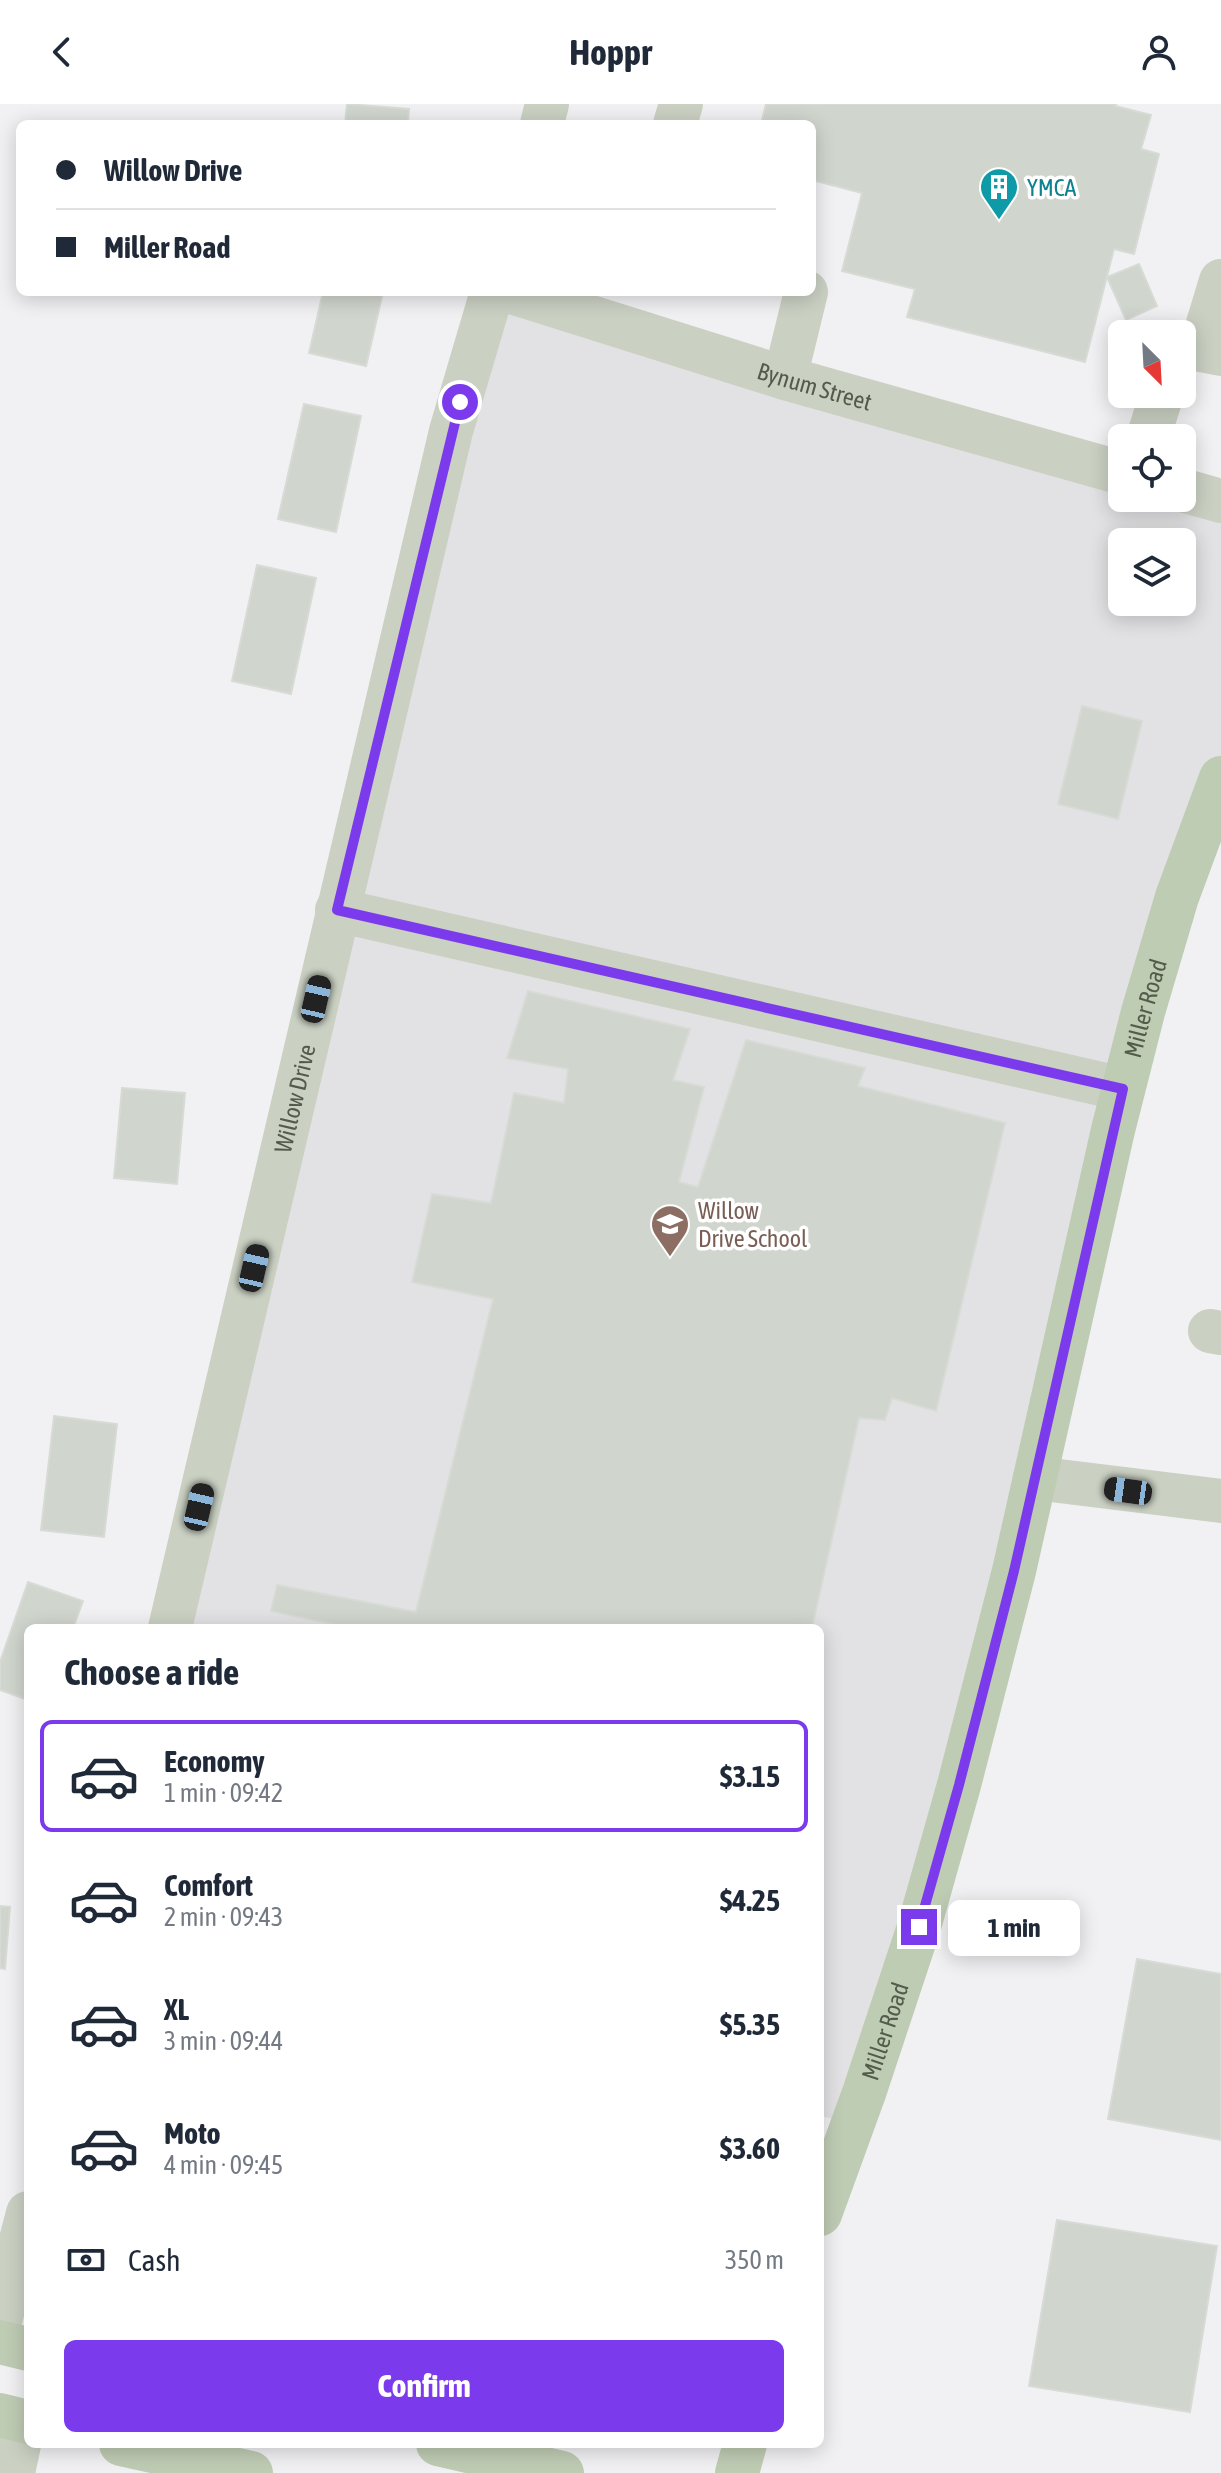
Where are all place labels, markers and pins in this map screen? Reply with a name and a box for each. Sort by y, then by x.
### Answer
building icon: YMCA [978,166,1020,221]
place label: YMCA [1027,174,1077,201]
place label: Willow Drive School [698,1197,808,1252]
school or university icon: Willow Drive School [649,1203,691,1258]

